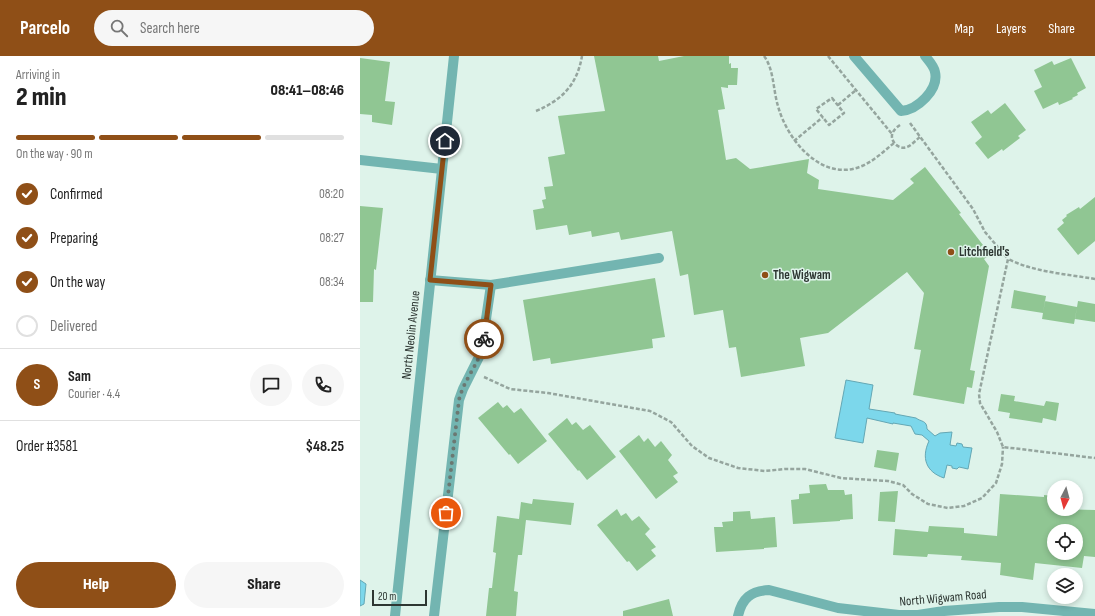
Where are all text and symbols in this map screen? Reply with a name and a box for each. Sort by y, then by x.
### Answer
search box [94,10,374,46]
text: Parcelo [20,17,70,40]
icon: search [108,17,130,39]
text: Search here [140,19,200,38]
text: Map [954,20,974,37]
text: Layers [996,20,1026,37]
text: Share [1048,20,1075,37]
text: Arriving in [16,67,60,83]
text: 08:41–08:46 [271,81,344,100]
text: 2 min [16,82,66,113]
pin [428,124,462,158]
icon: home [434,130,456,152]
text: On the way · 90 m [16,146,93,162]
icon: check [16,183,38,205]
text: Confirmed [50,185,103,204]
text: 08:20 [319,186,344,202]
icon: check [16,227,38,249]
text: Preparing [50,229,98,248]
text: 08:27 [319,230,344,246]
place label: Litchfield's [959,244,1010,260]
marker: Litchfield's [946,247,956,257]
place label: The Wigwam [773,267,831,283]
marker: The Wigwam [760,270,770,280]
icon: check [16,271,38,293]
text: On the way [50,273,105,292]
text: 08:34 [319,274,344,290]
street label: North Neolin Avenue [398,290,424,380]
text: Delivered [50,317,97,336]
courier [464,319,504,359]
icon: bike [473,328,495,350]
button: chat [250,364,292,406]
button: phone [302,364,344,406]
text: Sam [68,367,91,386]
text: S [34,375,40,394]
text: Courier · 4.4 [68,386,120,402]
text: Order #3581 [16,437,77,456]
text: $48.25 [305,437,344,456]
north arrow [1047,480,1083,516]
map controls [1047,480,1083,604]
pin [429,496,463,530]
icon: bag [435,502,457,524]
button: locate [1047,524,1083,560]
button: Help [16,562,176,608]
button: Share [184,562,344,608]
button: layers [1047,568,1083,604]
street label: North Wigwam Road [899,586,987,610]
scale bar [372,588,427,607]
text: 20 m [378,590,396,603]

